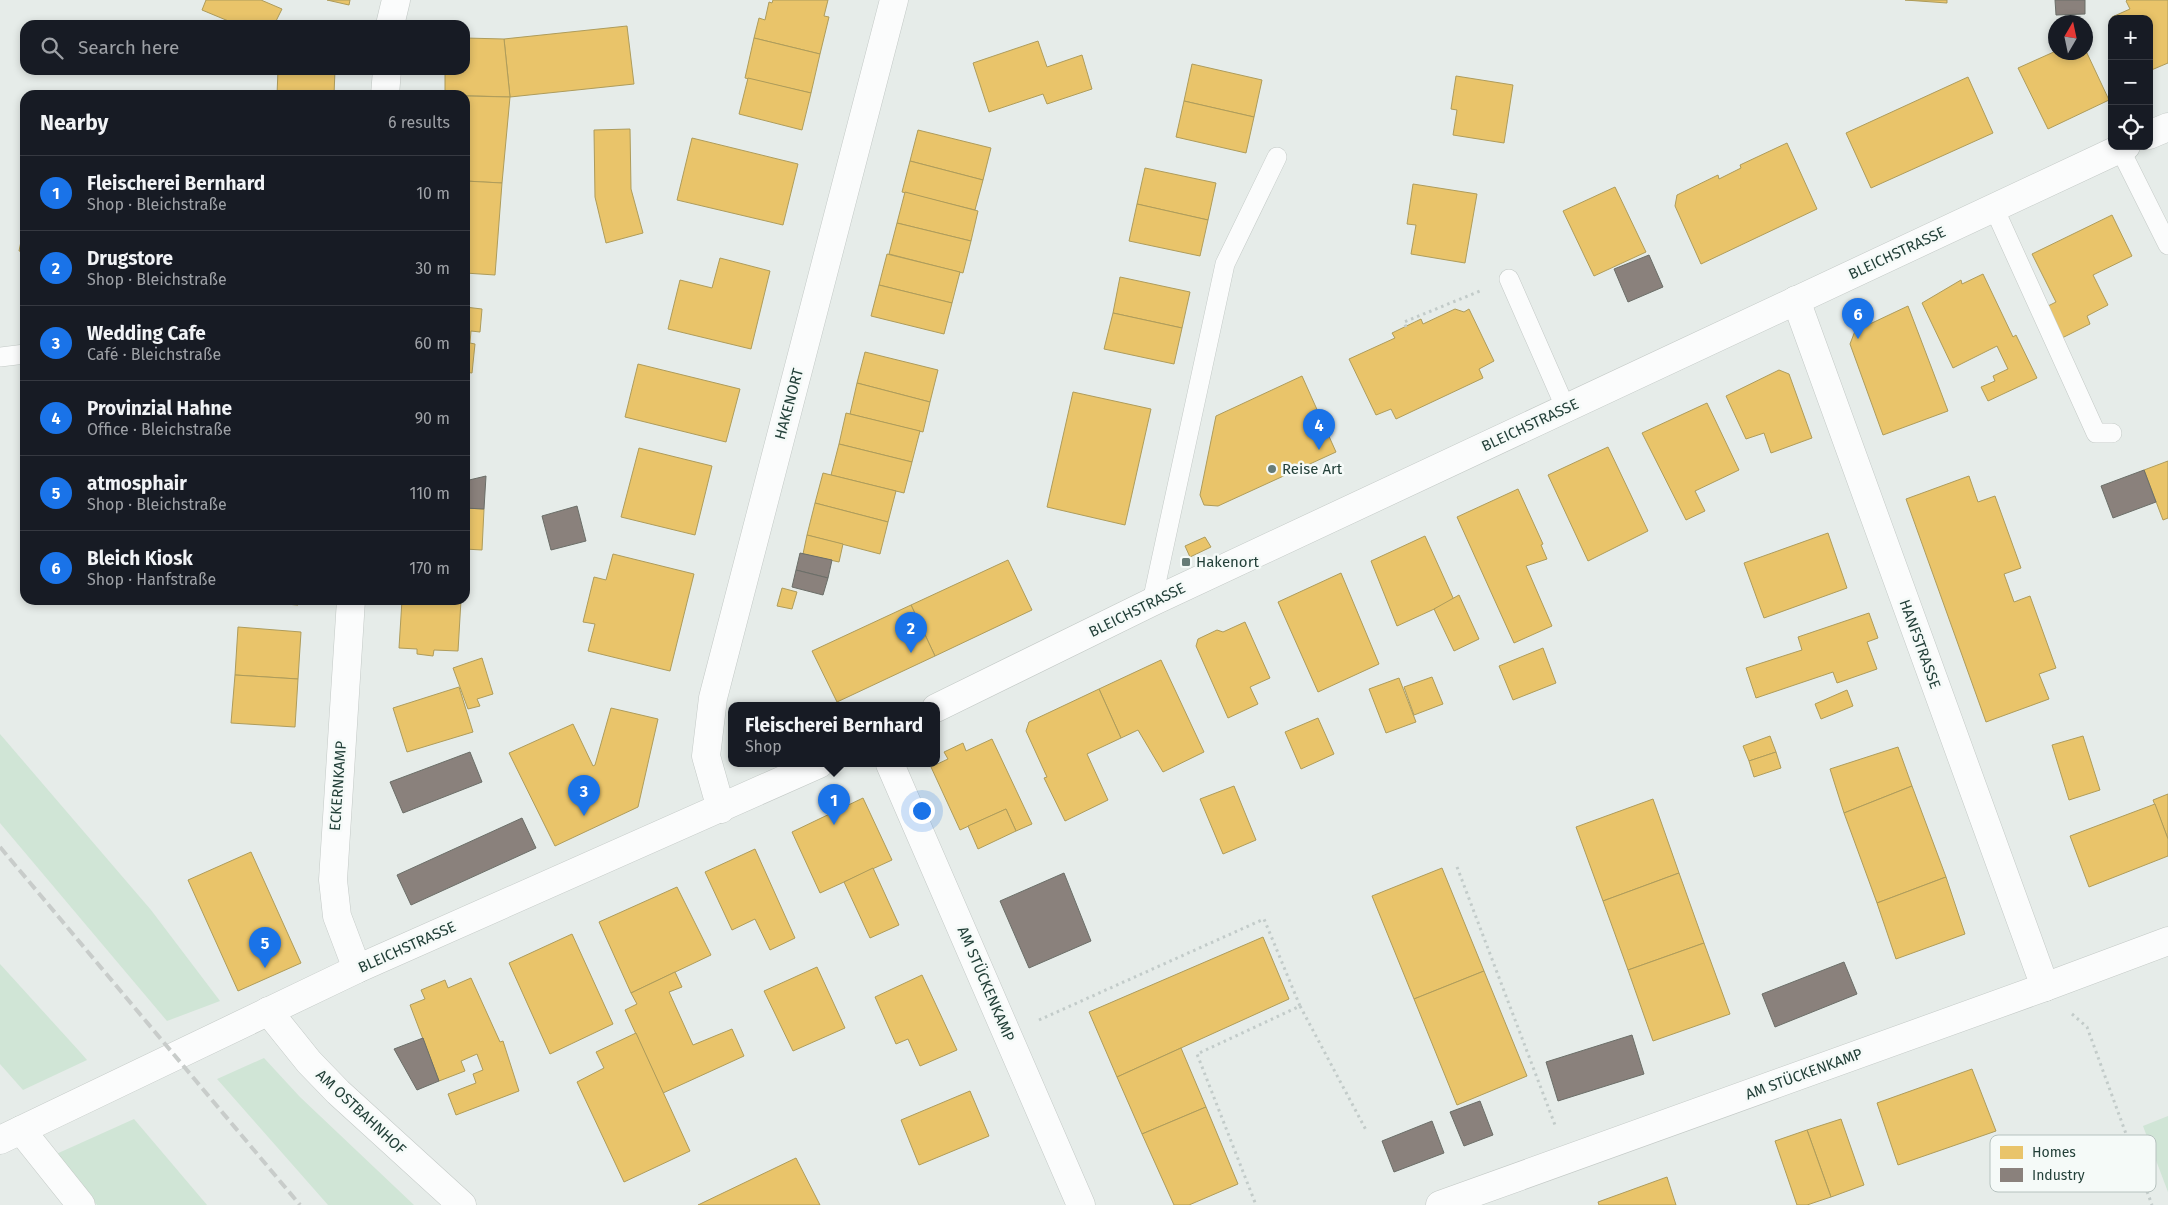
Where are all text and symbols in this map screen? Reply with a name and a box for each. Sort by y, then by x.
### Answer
north arrow [2048,15,2093,60]
map controls [2108,15,2153,150]
button: + [2108,15,2153,60]
search box [20,20,470,75]
icon: search [38,34,66,62]
text: Search here [78,36,179,59]
button: − [2108,60,2153,105]
button: locate [2108,105,2153,150]
text: Nearby [40,110,108,136]
text: 6 results [388,113,450,132]
text: Fleischerei Bernhard [87,172,265,195]
text: 1 [52,184,60,203]
text: 10 m [416,184,450,203]
text: Shop · Bleichstraße [87,195,227,214]
street label: BLEICHSTRASSE [1846,223,1948,283]
text: Drugstore [87,247,173,270]
text: 2 [52,259,60,278]
text: 30 m [415,259,450,278]
text: Shop · Bleichstraße [87,270,227,289]
pin: 6 [1842,298,1874,339]
text: Wedding Cafe [87,322,206,345]
text: 3 [52,334,60,353]
text: 60 m [415,334,450,353]
text: Café · Bleichstraße [87,345,221,364]
street label: HAKENORT [771,366,807,441]
street label: BLEICHSTRASSE [1479,395,1581,455]
text: Provinzial Hahne [87,397,232,420]
text: 4 [51,409,61,428]
text: 90 m [415,409,450,428]
pin: 4 [1303,409,1335,450]
text: Office · Bleichstraße [87,420,231,439]
place label: Reise Art [1282,460,1343,478]
marker: Reise Art [1266,463,1278,475]
text: atmosphair [87,472,187,495]
text: 5 [52,484,60,503]
text: 110 m [409,484,450,503]
text: Shop · Bleichstraße [87,495,227,514]
text: Bleich Kiosk [87,547,193,570]
place label: Hakenort [1196,553,1259,571]
marker: Hakenort [1180,556,1192,568]
text: 6 [51,559,61,578]
text: 170 m [409,559,450,578]
text: Shop · Hanfstraße [87,570,216,589]
street label: BLEICHSTRASSE [1086,579,1188,641]
street label: HANFSTRASSE [1896,597,1944,691]
pin: 2 [895,612,927,653]
popup [728,702,940,767]
text: Fleischerei Bernhard [745,714,923,737]
text: Shop [745,737,782,756]
street label: ECKERNKAMP [326,740,350,832]
pin: 3 [568,775,600,816]
pin: 1 [818,784,850,825]
your location [909,798,935,824]
street label: BLEICHSTRASSE [355,917,459,977]
street label: AM STÜCKENKAMP [954,924,1018,1044]
pin: 5 [249,927,281,968]
street label: AM STÜCKENKAMP [1743,1044,1865,1104]
street label: AM OSTBAHNHOF [312,1066,410,1158]
legend [1990,1135,2156,1192]
text: Homes [2032,1144,2076,1161]
text: Industry [2032,1167,2085,1184]

